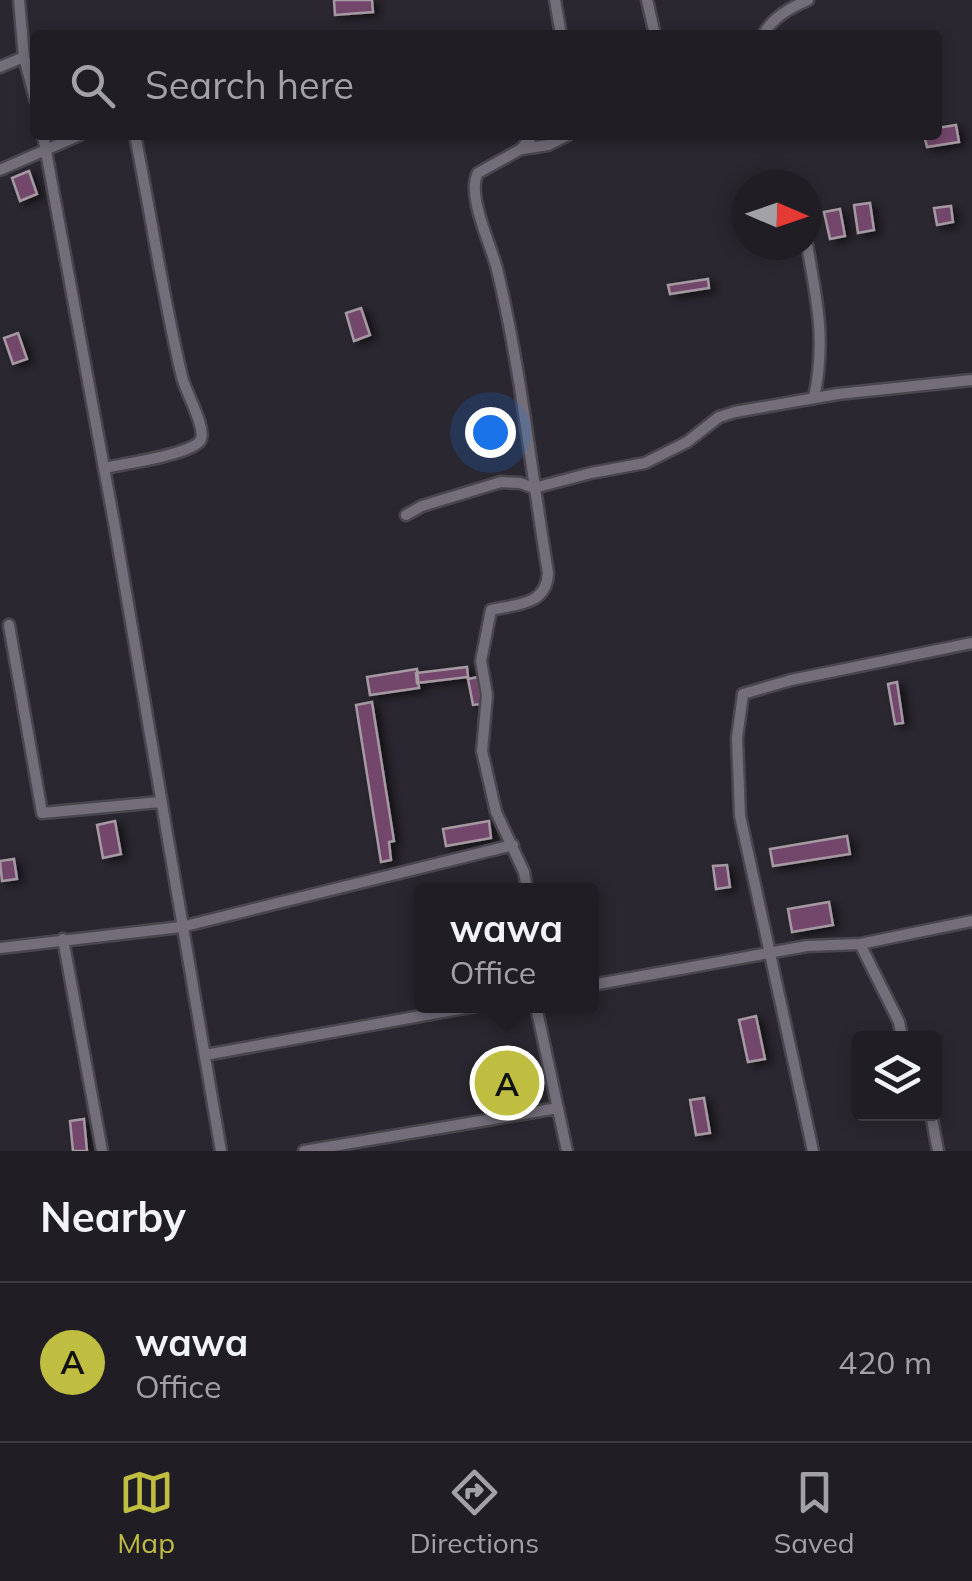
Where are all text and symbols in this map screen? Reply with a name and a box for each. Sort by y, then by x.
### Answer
search box [30,30,942,140]
icon: search [65,58,120,113]
text: Search here [145,61,354,109]
north arrow [732,170,822,260]
your location [465,407,516,458]
popup [414,883,599,1013]
text: wawa [450,904,563,952]
text: Office [450,952,536,992]
map controls [852,1031,942,1121]
button: layers [852,1031,942,1121]
pin: A [474,1046,540,1120]
text: Nearby [40,1190,186,1243]
text: wawa [135,1318,248,1366]
text: A [60,1342,85,1382]
text: 420 m [838,1342,932,1382]
text: Office [135,1366,221,1406]
tab: Map [117,1465,175,1560]
tab: Directions [410,1465,539,1560]
tab: Saved [774,1465,855,1560]

